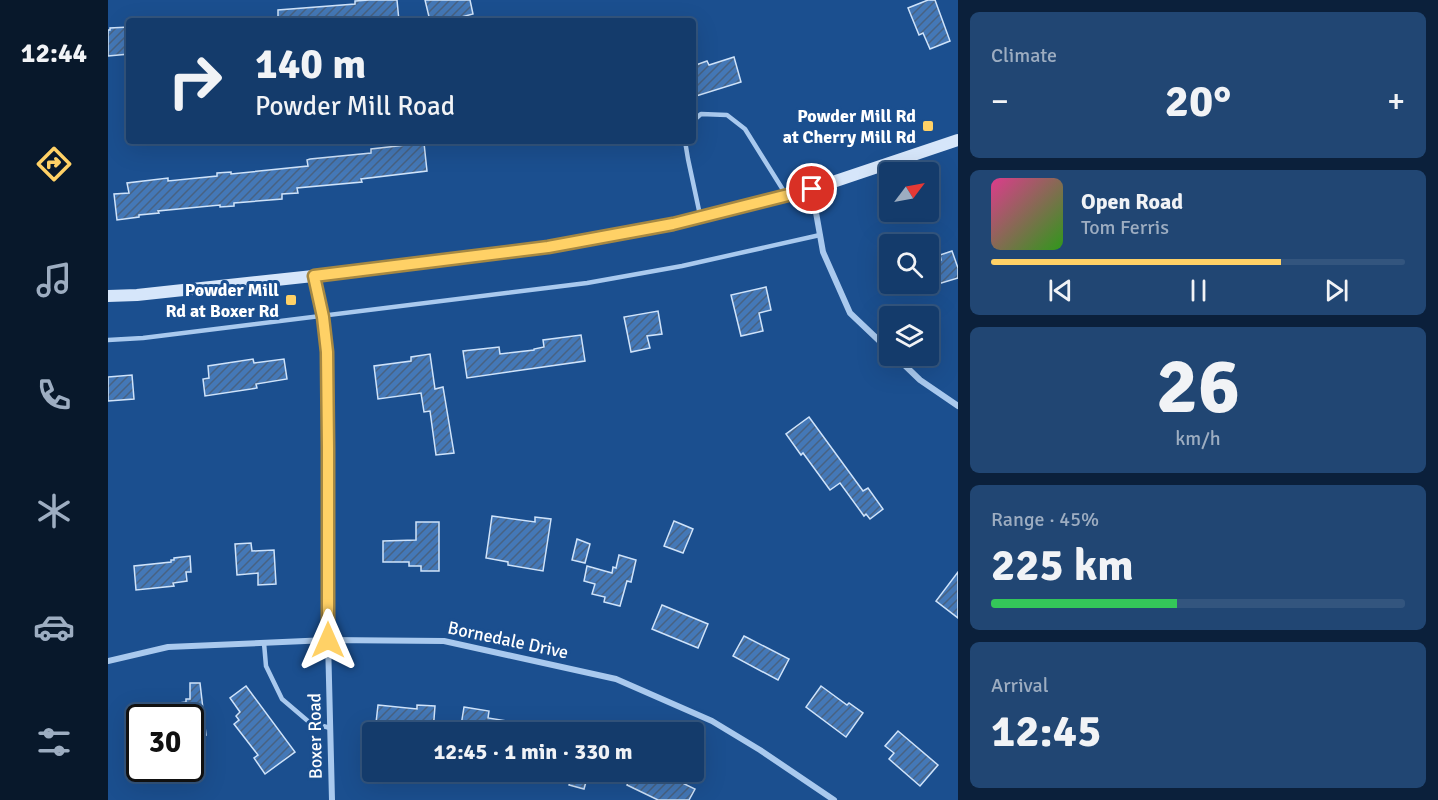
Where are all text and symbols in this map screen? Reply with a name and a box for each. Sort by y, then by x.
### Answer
text: 12:44 [21,37,87,70]
text: 140 m [255,39,366,90]
icon: right [156,42,234,120]
text: Climate [991,43,1057,68]
text: 20° [1165,74,1231,129]
text: − [991,81,1009,122]
text: + [1387,81,1405,122]
text: Powder Mill Road [255,90,455,123]
place label: Powder Mill Rd at Cherry Mill Rd [783,105,916,148]
marker: Powder Mill Rd at Cherry Mill Rd [921,119,935,133]
icon: directions [33,143,75,185]
north arrow [879,162,939,222]
map controls [879,162,939,366]
pin [786,163,837,214]
icon: arrive [795,172,828,205]
text: Open Road [1081,188,1183,215]
text: Tom Ferris [1081,215,1169,240]
button: search [879,234,939,294]
icon: music [33,259,75,301]
icon: previous [1044,274,1077,307]
icon: pause [1182,274,1215,307]
icon: next [1320,274,1353,307]
place label: Powder Mill Rd at Boxer Rd [165,279,279,322]
marker: Powder Mill Rd at Boxer Rd [284,293,298,307]
button: layers [879,306,939,366]
text: 26 [1156,339,1240,435]
icon: phone [33,374,75,416]
text: km/h [1175,426,1221,451]
icon: climate [33,490,75,532]
text: Range · 45% [991,507,1099,532]
text: 225 km [991,538,1134,593]
icon: car [33,606,75,648]
position arrow [296,608,360,672]
street label: Bornedale Drive [446,616,570,664]
text: Arrival [991,673,1049,698]
street label: Boxer Road [303,693,327,779]
speed limit sign: 30 [126,704,204,782]
text: 12:45 [991,704,1101,759]
icon: filters [33,721,75,763]
text: 12:45 · 1 min · 330 m [433,738,633,765]

